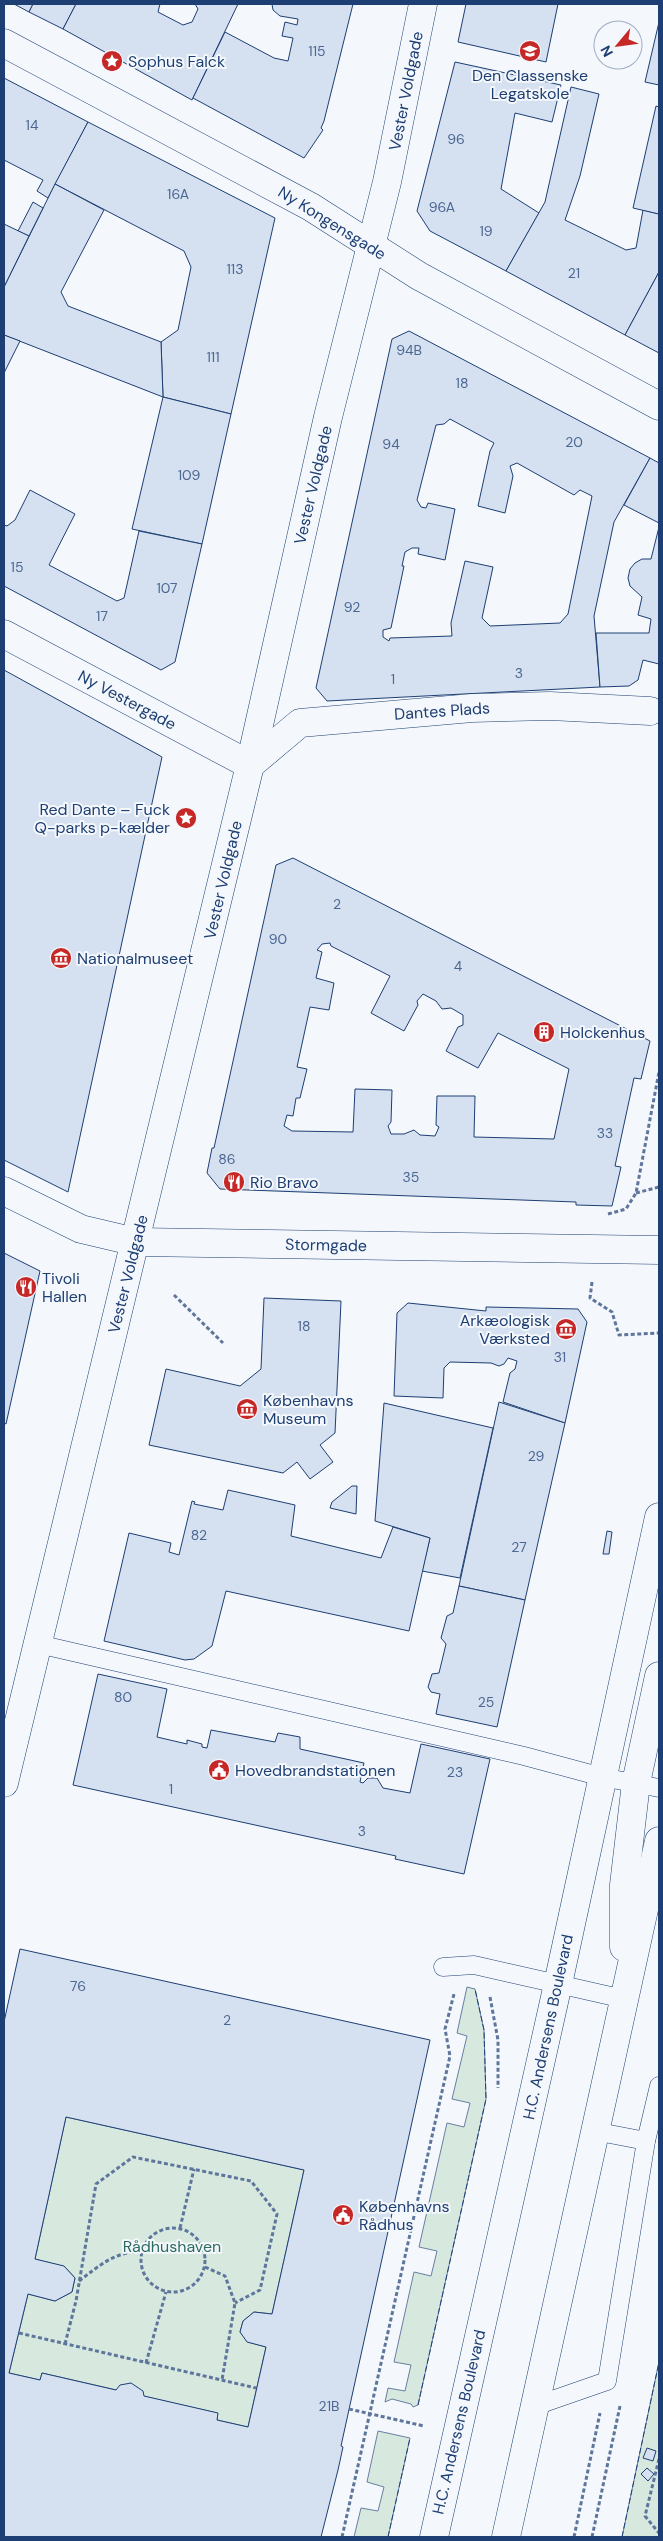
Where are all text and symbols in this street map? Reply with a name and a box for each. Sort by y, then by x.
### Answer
north arrow [593,20,643,70]
street label: Vester Voldgade [384,29,428,153]
school or university icon: Den Classenske Legatskole [518,39,542,63]
house number: 115 [308,42,326,60]
text: N [596,42,617,60]
place icon: Sophus Falck [100,49,124,73]
place label: Sophus Falck [128,51,225,72]
place label: Den Classenske Legatskole [472,65,588,104]
house number: 14 [26,116,39,134]
house number: 96 [447,130,465,148]
street label: Ny Kongensgade [274,181,390,265]
house number: 16A [167,185,189,203]
house number: 96A [429,198,455,216]
house number: 19 [479,222,493,240]
house number: 113 [226,260,244,278]
house number: 21 [568,264,580,282]
house number: 94B [396,341,422,359]
house number: 111 [206,348,220,366]
house number: 18 [456,374,468,392]
street label: Vester Voldgade [289,424,337,546]
house number: 20 [565,433,583,451]
house number: 94 [382,435,400,453]
house number: 109 [178,466,201,484]
house number: 15 [11,558,23,576]
house number: 107 [156,579,178,597]
house number: 92 [344,598,360,616]
house number: 17 [96,607,108,625]
house number: 3 [515,664,523,682]
street label: Ny Vestergade [74,665,180,735]
house number: 1 [391,670,395,688]
street label: Dantes Plads [393,697,491,725]
place label: Red Dante – Fuck Q-parks p-kælder [35,799,170,838]
place icon: Red Dante – Fuck Q-parks p-kælder [174,806,198,830]
street label: Vester Voldgade [199,819,247,941]
house number: 2 [333,895,341,913]
house number: 90 [269,930,287,948]
museum icon: Nationalmuseet [49,946,73,970]
place label: Nationalmuseet [77,948,193,969]
house number: 4 [454,957,463,975]
building icon: Holckenhus [532,1020,556,1044]
place label: Holckenhus [560,1022,645,1043]
house number: 33 [597,1124,613,1142]
house number: 86 [218,1150,236,1168]
house number: 35 [403,1168,419,1186]
restaurant icon: Rio Bravo [222,1170,246,1194]
place label: Rio Bravo [250,1172,319,1193]
street label: Vester Voldgade [103,1213,153,1335]
street label: Stormgade [285,1234,367,1256]
place label: Tivoli Hallen [42,1268,87,1307]
restaurant icon: Tivoli Hallen [14,1275,38,1299]
place label: Arkæologisk Værksted [460,1310,550,1349]
house number: 18 [298,1317,310,1335]
museum icon: Arkæologisk Værksted [554,1317,578,1341]
house number: 31 [554,1348,566,1366]
place label: Københavns Museum [263,1390,353,1429]
museum icon: Københavns Museum [235,1397,259,1421]
house number: 29 [528,1447,545,1465]
house number: 82 [191,1526,207,1544]
house number: 27 [511,1538,527,1556]
house number: 80 [114,1688,132,1706]
house number: 25 [478,1693,494,1711]
public building icon: Hovedbrandstationen [207,1758,231,1782]
place label: Hovedbrandstationen [235,1760,395,1781]
house number: 23 [447,1763,463,1781]
house number: 1 [169,1780,173,1798]
house number: 3 [358,1822,366,1840]
street label: H.C. Andersens Boulevard [518,1932,578,2122]
house number: 76 [70,1977,86,1995]
house number: 2 [223,2011,231,2029]
place label: Københavns Rådhus [359,2196,449,2235]
public building icon: Københavns Rådhus [331,2203,355,2227]
park label: Rådhushaven [123,2236,221,2257]
street label: H.C. Andersens Boulevard [428,2328,490,2516]
house number: 21B [319,2397,339,2415]

